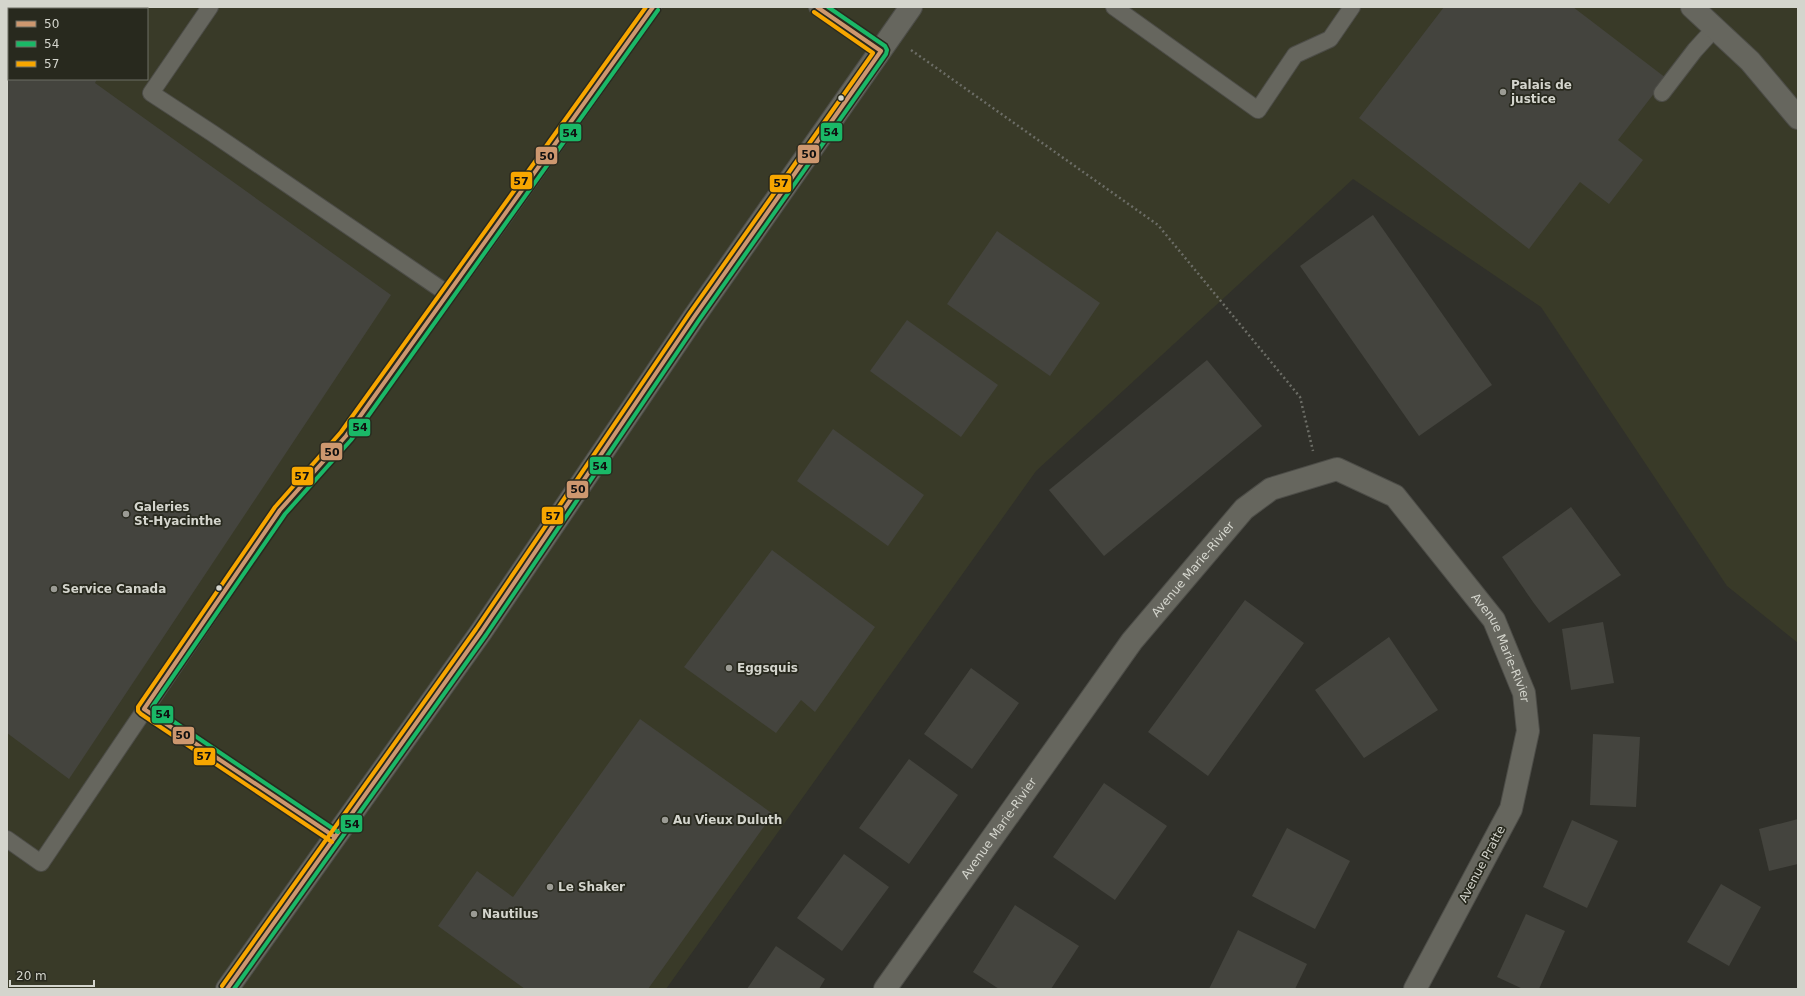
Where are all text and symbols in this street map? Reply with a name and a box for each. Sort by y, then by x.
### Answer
legend [8,8,148,80]
text: 50 [44,17,59,31]
text: 54 [44,37,59,51]
text: 57 [44,57,59,71]
place label: Palais de justice [1510,78,1572,106]
marker: Palais de justice [1498,87,1508,97]
unlabelled marker [836,93,846,103]
line badge: 54 [820,122,843,142]
line badge: 54 [559,123,582,142]
text: 54 [823,126,839,139]
text: 54 [562,127,578,140]
line badge: 50 [797,144,820,164]
line badge: 50 [535,146,558,165]
text: 50 [801,148,817,161]
text: 50 [539,150,555,163]
line badge: 57 [510,171,533,190]
line badge: 57 [769,174,792,193]
text: 57 [513,175,529,188]
text: 57 [773,177,789,190]
line badge: 54 [348,418,371,437]
text: 54 [352,421,368,434]
line badge: 50 [320,442,343,461]
text: 50 [324,446,340,459]
line badge: 54 [589,456,612,475]
text: 54 [592,460,608,473]
line badge: 57 [291,466,314,486]
text: 57 [294,470,310,483]
line badge: 50 [566,480,589,499]
text: 50 [570,483,586,496]
place label: Galeries St-Hyacinthe [134,500,222,528]
line badge: 57 [541,506,564,525]
marker: Galeries St-Hyacinthe [121,509,131,519]
text: 57 [545,510,561,523]
street label: Avenue Marie-Rivier [1149,519,1237,620]
place label: Service Canada [62,582,166,596]
unlabelled marker [214,583,224,593]
marker: Service Canada [49,584,59,594]
street label: Avenue Marie-Rivier [1468,590,1532,703]
place label: Eggsquis [737,661,798,675]
marker: Eggsquis [724,663,734,673]
line badge: 54 [151,705,174,724]
text: 54 [155,708,171,721]
line badge: 50 [172,726,195,745]
text: 50 [175,729,191,742]
line badge: 57 [193,747,216,766]
text: 57 [196,750,212,763]
street label: Avenue Marie-Rivier [958,775,1040,882]
place label: Au Vieux Duluth [673,813,782,827]
line badge: 54 [340,814,363,833]
marker: Au Vieux Duluth [660,815,670,825]
text: 54 [344,818,360,831]
street label: Avenue Pratte [1456,823,1508,905]
place label: Le Shaker [558,880,625,894]
marker: Le Shaker [545,882,555,892]
place label: Nautilus [482,907,538,921]
marker: Nautilus [469,909,479,919]
scale bar [10,962,94,988]
text: 20 m [16,969,47,983]

